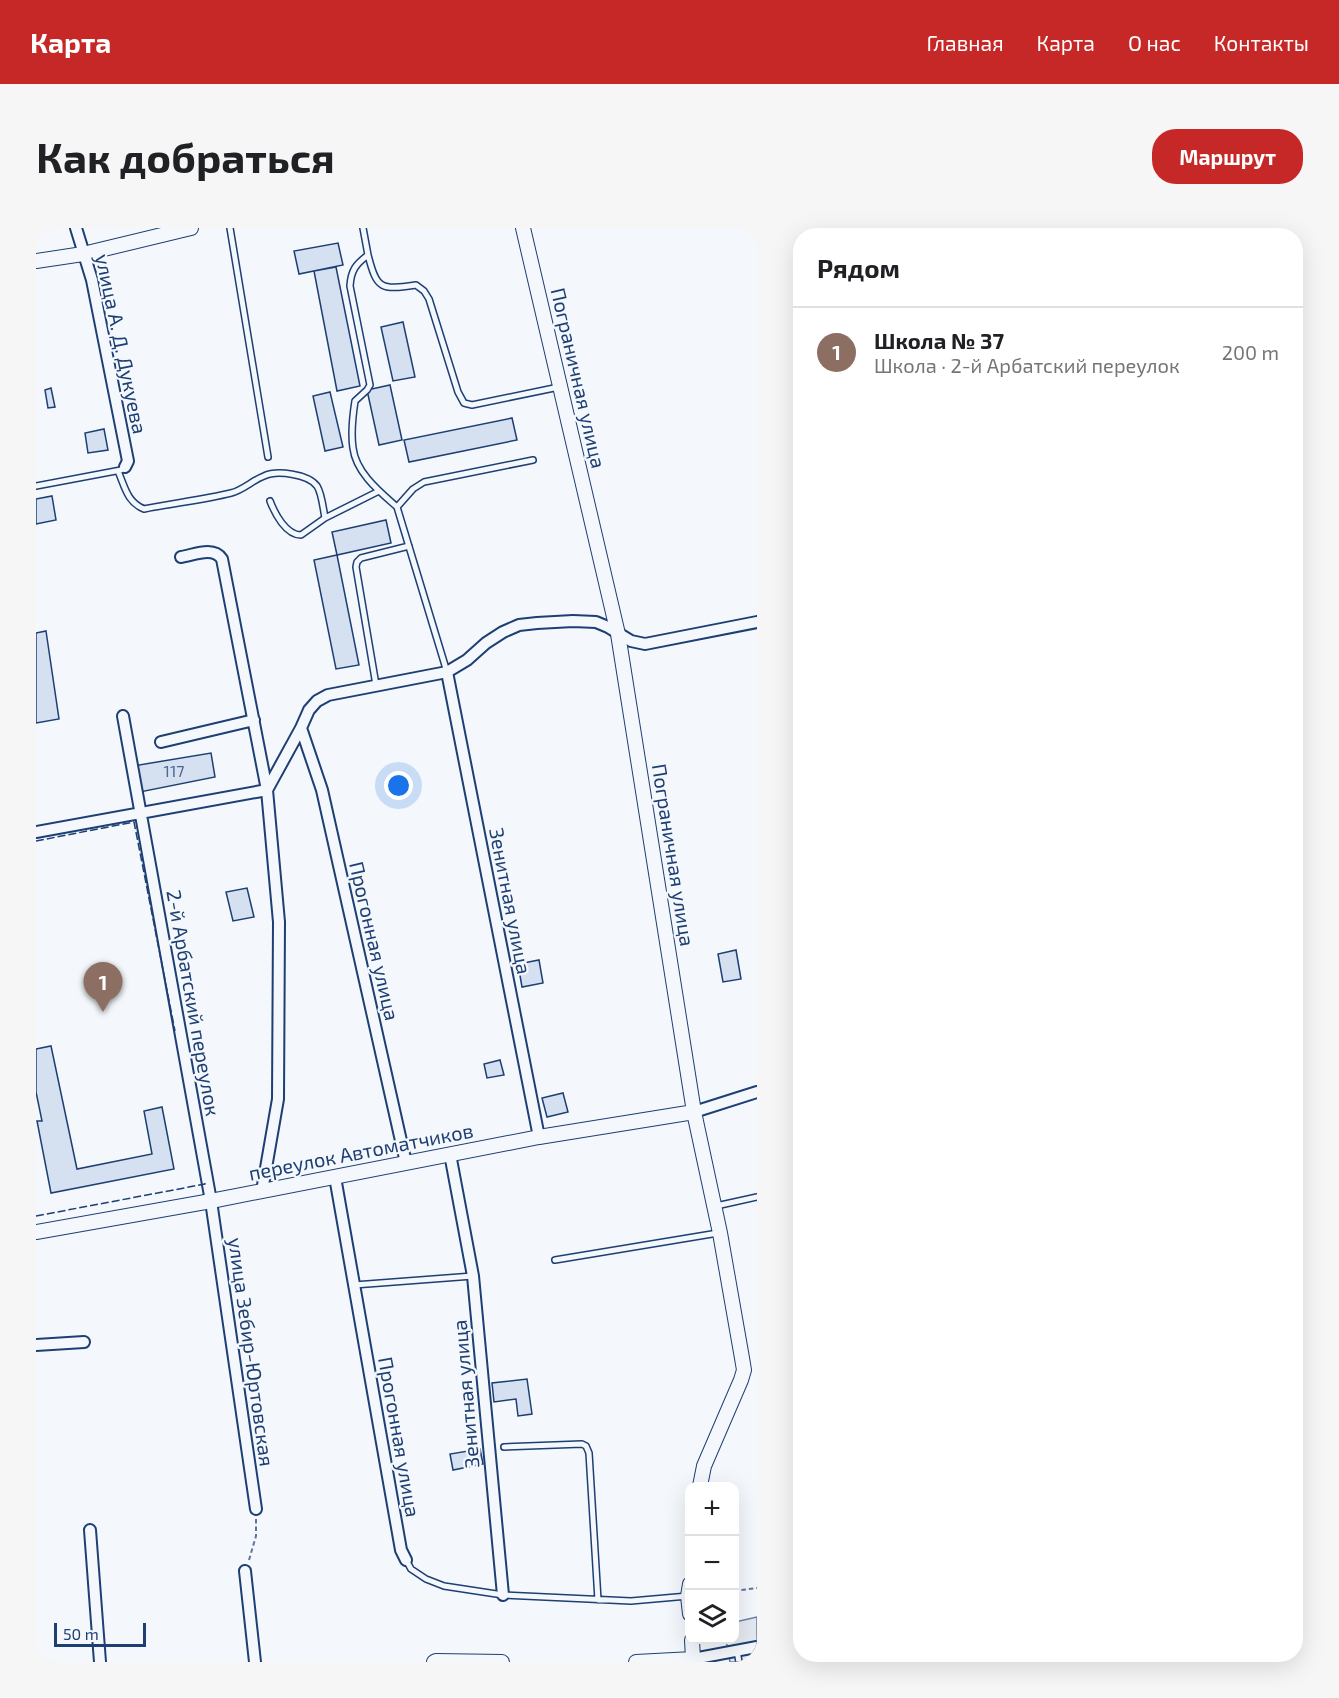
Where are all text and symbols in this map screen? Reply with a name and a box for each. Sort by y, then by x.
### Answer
text: Карта [30,25,111,59]
text: Главная [927,30,1004,55]
text: Карта [1037,30,1095,55]
text: О нас [1128,30,1181,55]
text: Контакты [1214,30,1309,55]
button: Маршрут [1152,129,1303,184]
text: Как добраться [36,131,335,181]
street label: улица А. Д. Дукуева [90,252,153,436]
text: Рядом [817,252,900,283]
street label: Пограничная улица [546,285,611,471]
text: Школа № 37 [874,327,1004,353]
text: 1 [832,340,841,364]
text: 200 m [1222,340,1279,364]
text: Школа · 2-й Арбатский переулок [874,353,1180,377]
house number: 117 [164,761,184,780]
street label: Пограничная улица [647,762,700,948]
your location [384,771,413,800]
street label: Зенитная улица [484,825,537,976]
street label: Прогонная улица [344,859,405,1023]
street label: 2-й Арбатский переулок [161,888,226,1118]
pin: 1 [84,962,122,1012]
street label: переулок Автоматчиков [246,1117,475,1186]
street label: улица Зебир-Юртовская [223,1236,280,1468]
street label: Зенитная улица [447,1319,484,1469]
street label: Прогонная улица [373,1355,426,1519]
map controls [685,1482,739,1644]
button: + [685,1482,739,1536]
button: − [685,1536,739,1590]
button: layers [685,1590,739,1644]
scale bar [54,1620,146,1648]
text: 50 m [63,1624,99,1643]

